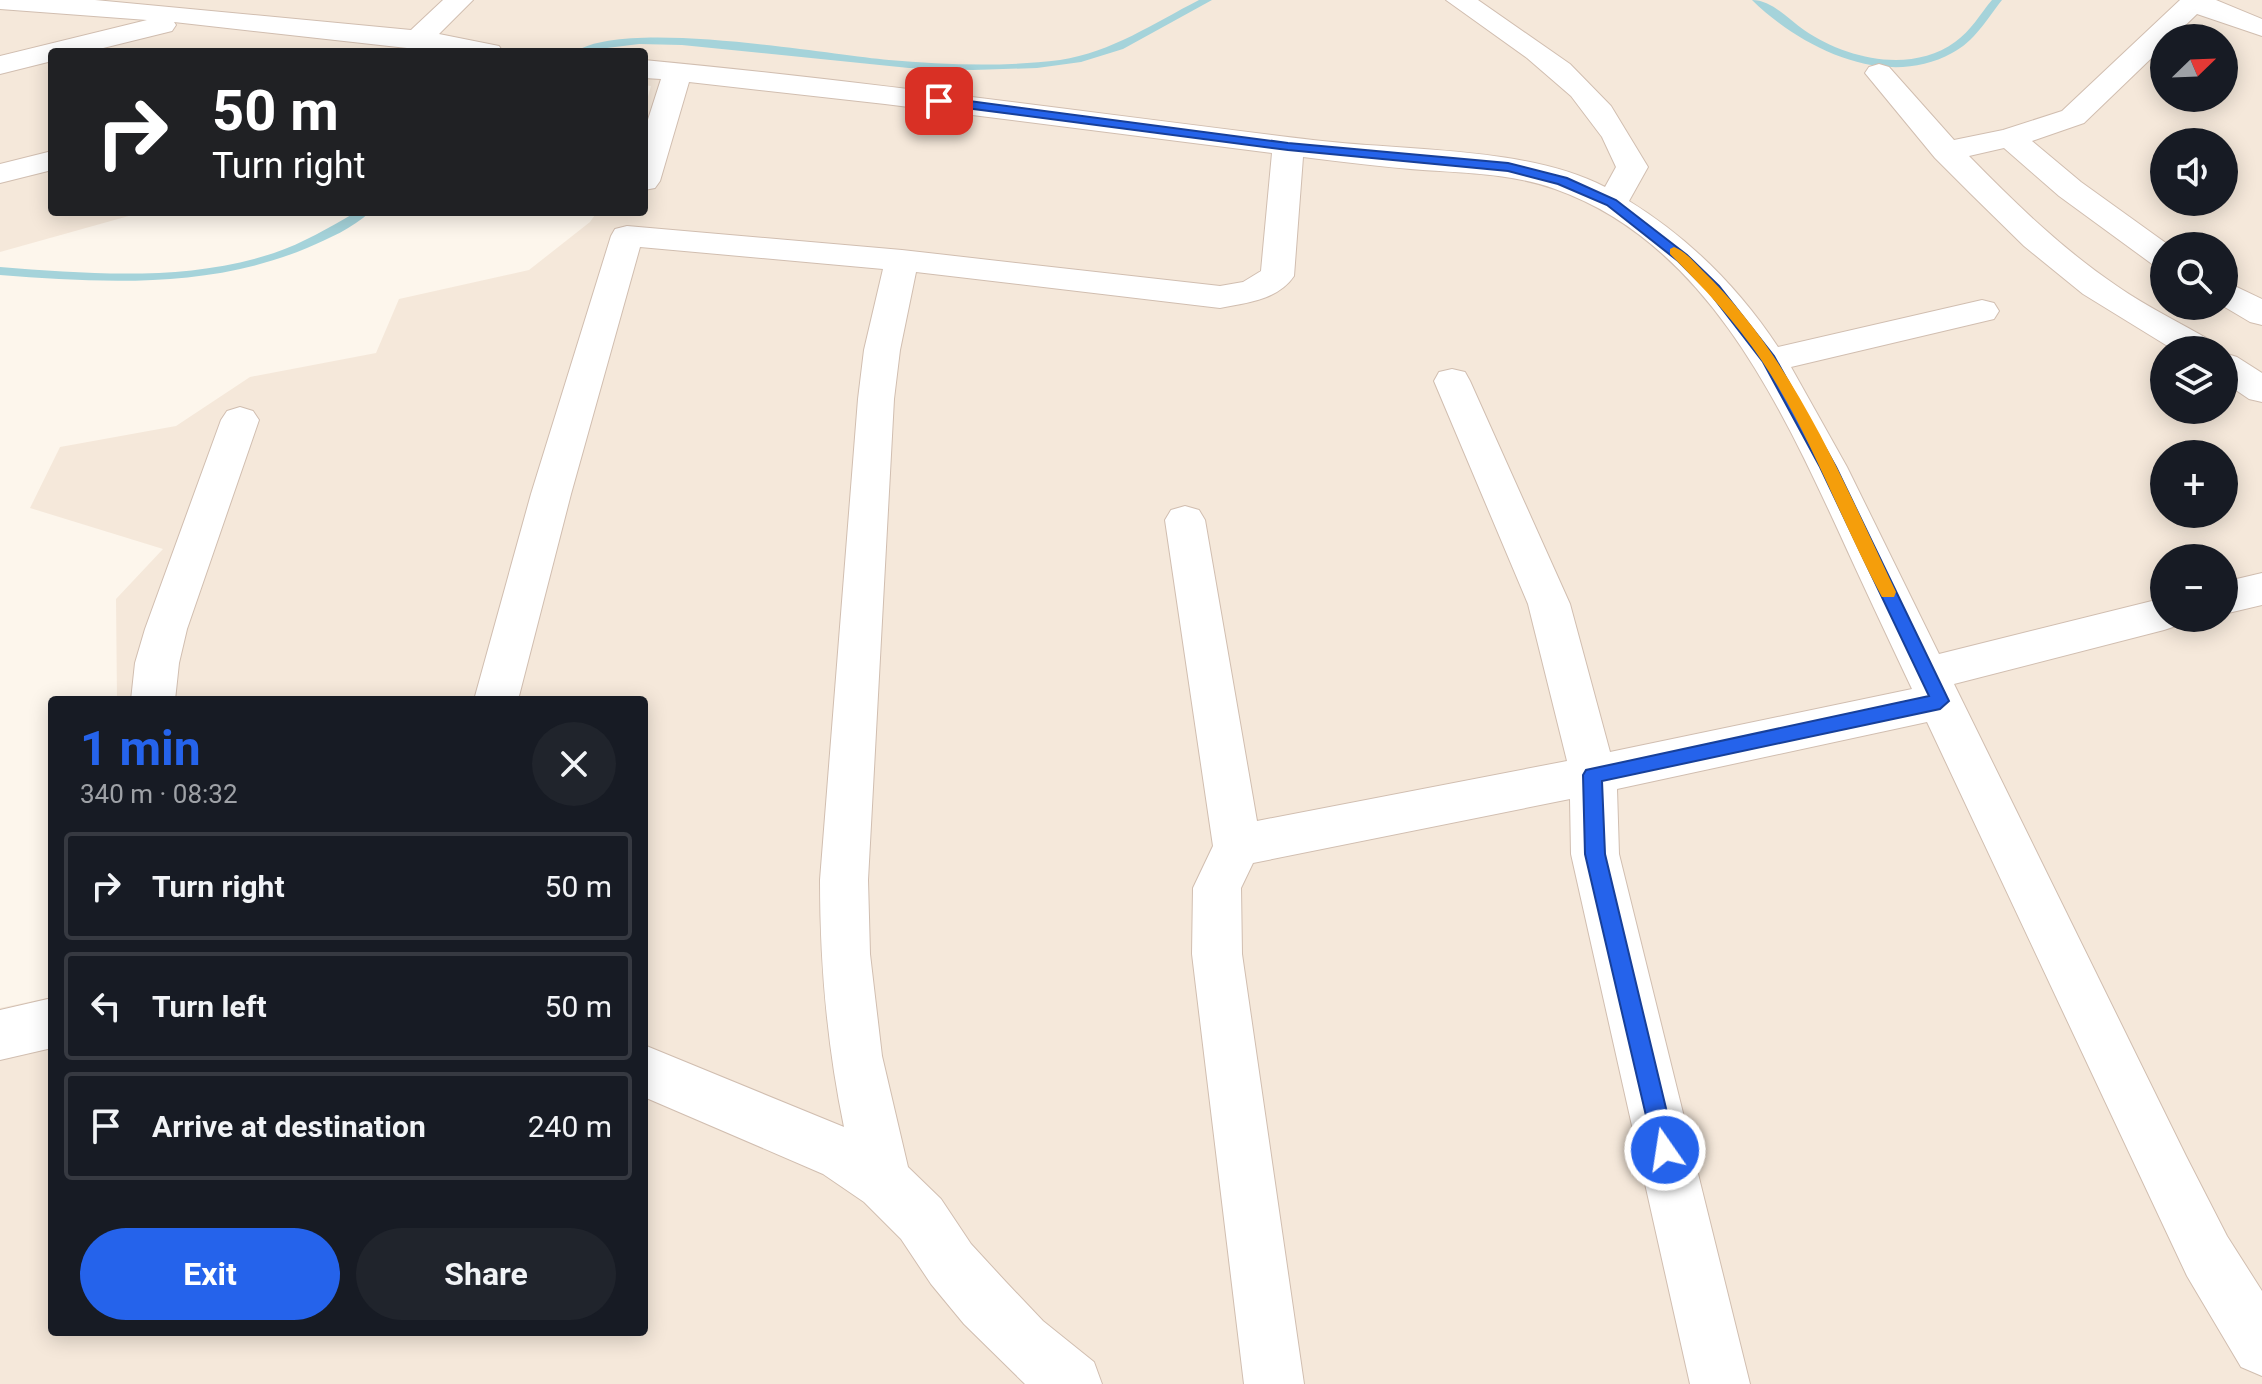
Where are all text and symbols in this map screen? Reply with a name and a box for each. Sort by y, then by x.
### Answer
north arrow [2150,24,2238,112]
map controls [2150,24,2238,632]
pin [905,67,973,135]
text: 50 m [212,78,339,144]
icon: arrive [917,79,961,123]
icon: right [80,80,184,184]
button: sound [2150,128,2238,216]
text: Turn right [212,145,365,187]
button: search [2150,232,2238,320]
button: layers [2150,336,2238,424]
button: + [2150,440,2238,528]
button: − [2150,544,2238,632]
text: 1 min [80,720,201,777]
button: close [532,722,616,806]
text: 340 m · 08:32 [80,779,238,809]
icon: right [84,864,128,908]
text: Turn right [152,869,285,904]
text: 50 m [545,869,612,904]
icon: left [84,984,128,1028]
text: Turn left [152,989,267,1024]
text: 50 m [545,989,612,1024]
icon: arrive [84,1104,128,1148]
position arrow [1623,1108,1707,1192]
text: Arrive at destination [152,1109,426,1144]
text: 240 m [528,1109,612,1144]
button: Exit [80,1228,340,1320]
button: Share [356,1228,616,1320]

